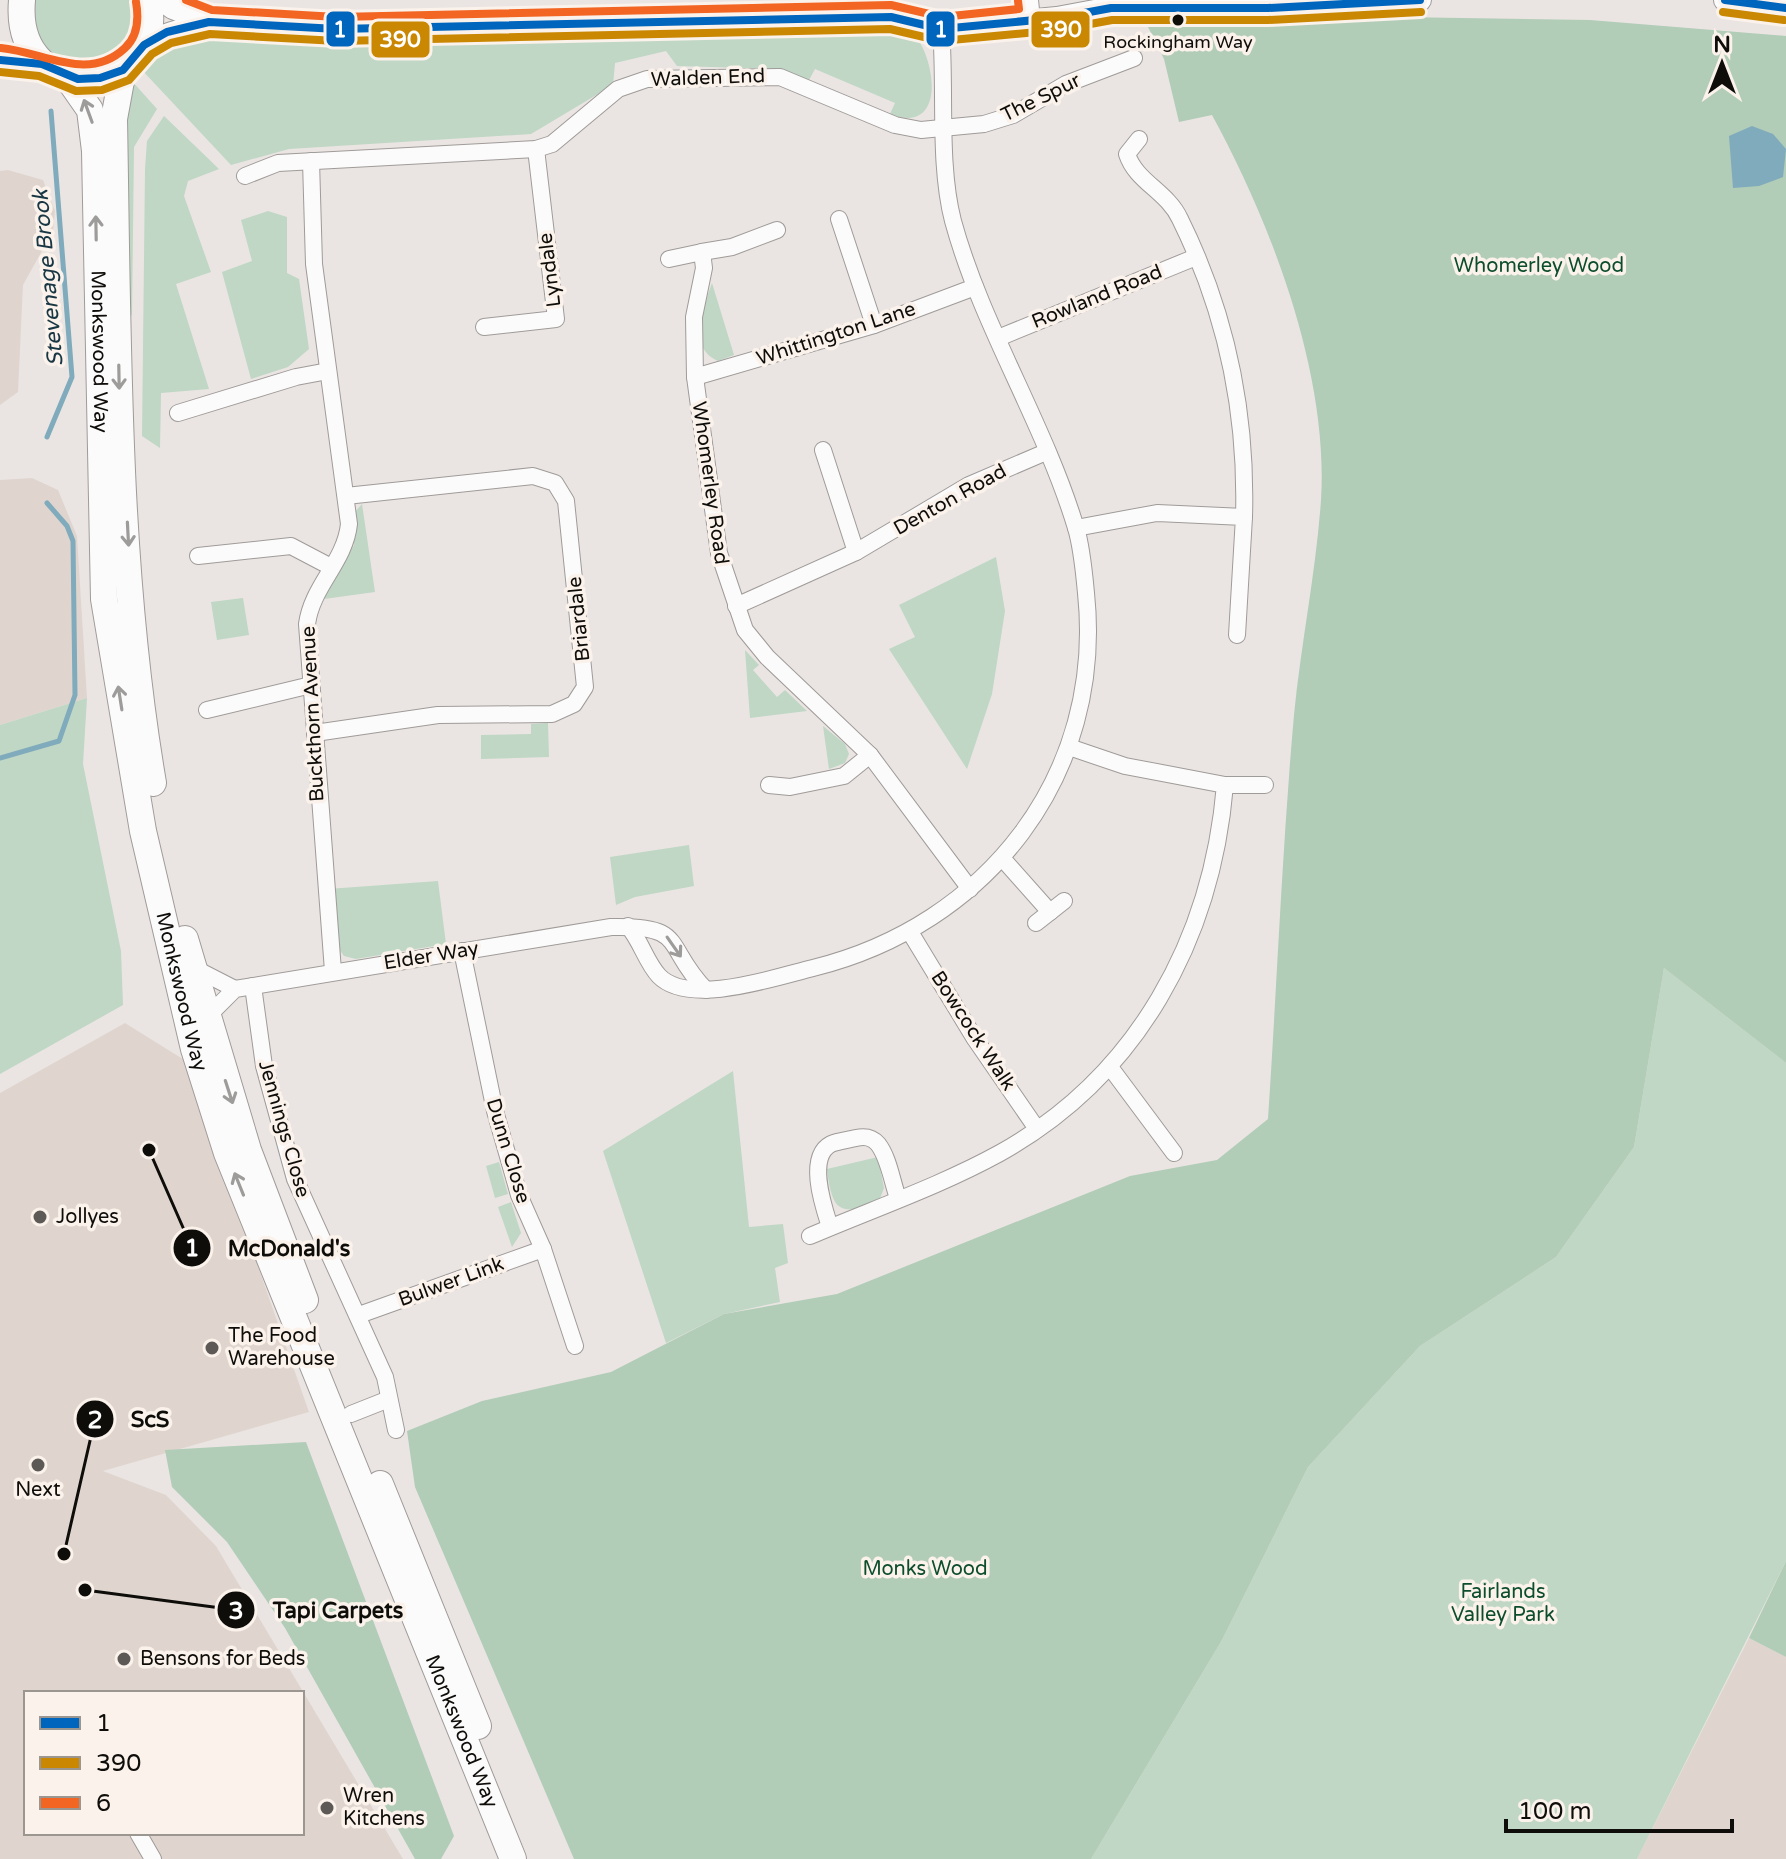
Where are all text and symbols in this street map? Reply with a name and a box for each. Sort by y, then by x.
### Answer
line badge: 1 [325,10,356,48]
line badge: 1 [925,10,956,48]
line badge: 390 [1030,10,1091,49]
marker: Rockingham Way [1170,12,1186,28]
text: 1 [333,17,347,43]
text: 1 [934,17,948,43]
text: 390 [1040,17,1082,43]
line badge: 390 [370,20,431,59]
north arrow [1682,24,1762,104]
text: 390 [379,27,421,53]
place label: Rockingham Way [1103,31,1253,53]
text: N [1713,32,1731,58]
street label: Walden End [650,64,766,92]
street label: The Spur [997,68,1085,128]
one-way arrow [79,99,94,124]
water label: Stevenage Brook [27,187,69,367]
one-way arrow [88,215,104,242]
street label: Lyndale [534,232,566,308]
park label: Whomerley Wood [1454,254,1624,278]
street label: Rowland Road [1028,260,1166,334]
street label: Monkswood Way [85,270,113,433]
street label: Whittington Lane [753,297,919,371]
one-way arrow [111,363,127,390]
street label: Whomerley Road [687,400,733,566]
street label: Denton Road [889,459,1011,541]
one-way arrow [121,520,136,547]
street label: Briardale [563,575,595,663]
street label: Buckthorn Avenue [296,625,330,803]
one-way arrow [112,686,127,711]
street label: Monkswood Way [150,910,212,1074]
one-way arrow [665,936,682,957]
street label: Elder Way [382,937,480,975]
street label: Bowcock Walk [925,967,1021,1095]
street label: Jennings Close [253,1058,315,1200]
one-way arrow [223,1080,238,1105]
street label: Dunn Close [481,1096,535,1206]
one-way arrow [231,1172,245,1197]
place label: Jollyes [56,1205,119,1229]
marker: Jollyes [31,1208,49,1226]
callout: McDonald's [172,1225,366,1271]
text: 1 [184,1234,200,1263]
text: McDonald's [228,1236,351,1262]
street label: Bulwer Link [395,1252,507,1312]
place label: The Food Warehouse [228,1324,335,1371]
marker: The Food Warehouse [203,1339,221,1357]
callout: ScS [75,1396,186,1442]
text: 2 [87,1406,103,1435]
text: ScS [131,1407,170,1433]
marker: Next [29,1456,47,1474]
place label: Next [15,1478,61,1502]
park label: Monks Wood [862,1557,988,1581]
park label: Fairlands Valley Park [1451,1580,1555,1627]
callout: Tapi Carpets [216,1587,419,1633]
text: 3 [228,1597,244,1626]
text: Tapi Carpets [272,1598,404,1624]
place label: Bensons for Beds [140,1647,305,1671]
marker: Bensons for Beds [115,1650,133,1668]
street label: Monkswood Way [420,1651,503,1812]
legend [24,1691,304,1835]
text: 1 [96,1709,111,1738]
text: 390 [96,1749,141,1778]
scale bar [1506,1783,1732,1833]
place label: Wren Kitchens [343,1784,425,1831]
text: 6 [96,1789,111,1818]
text: 100 m [1518,1797,1592,1826]
marker: Wren Kitchens [318,1799,336,1817]

